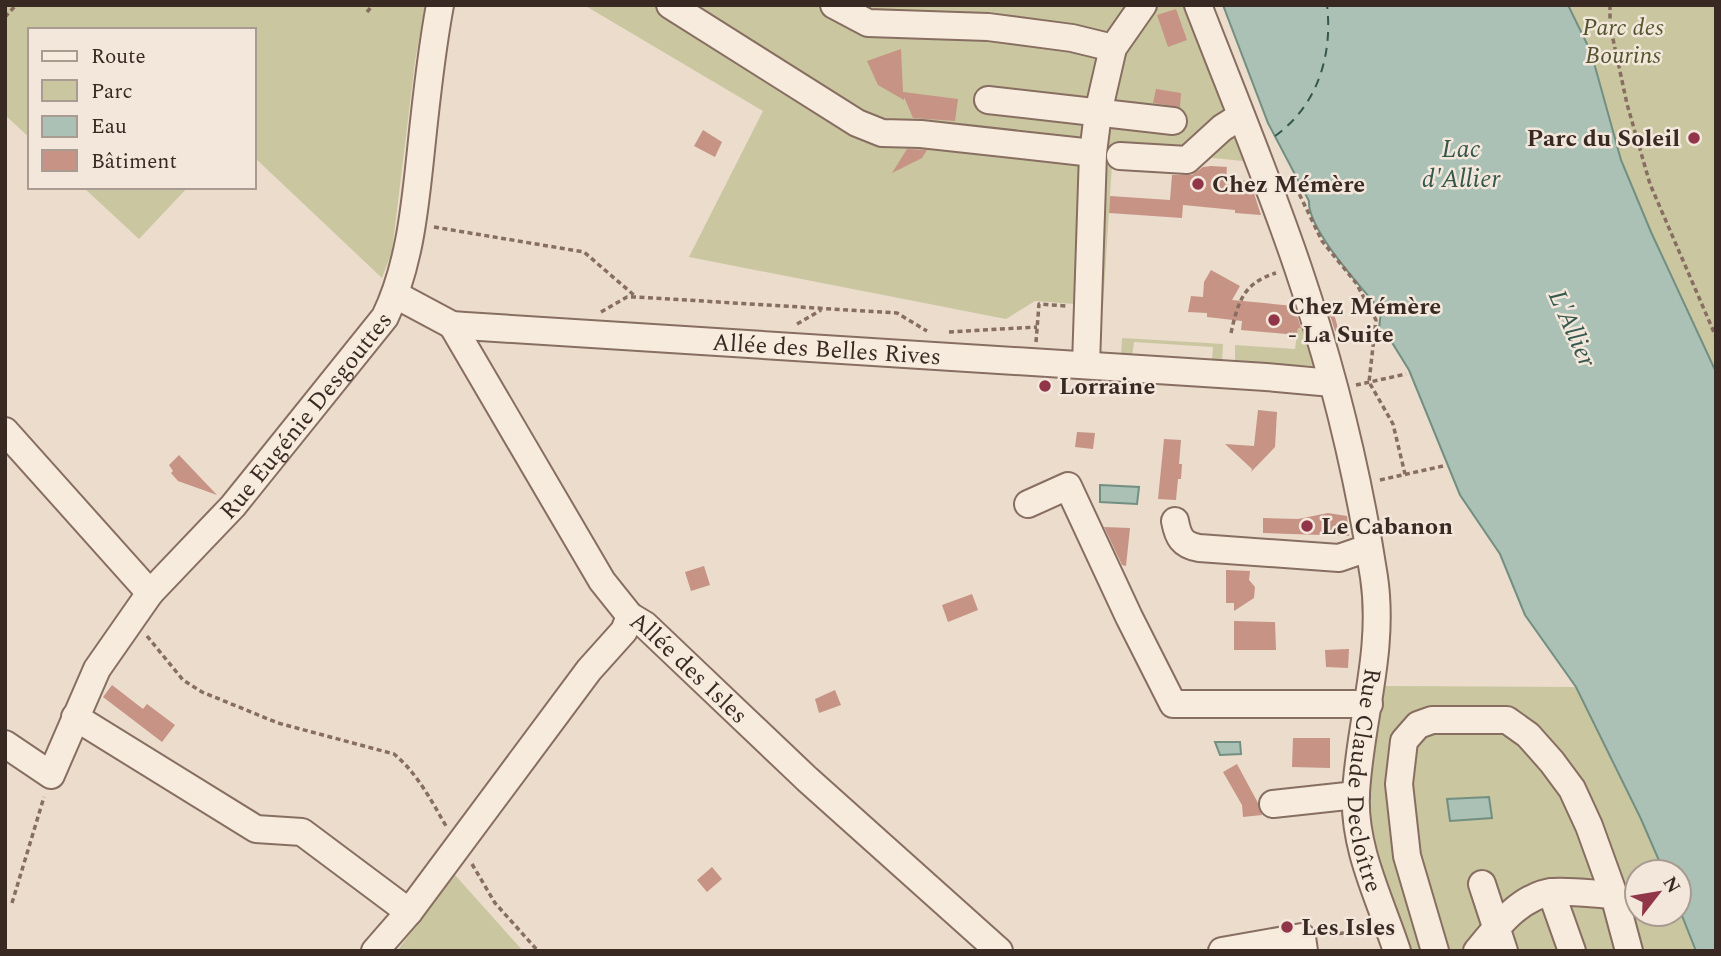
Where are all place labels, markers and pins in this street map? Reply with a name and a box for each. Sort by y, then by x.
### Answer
place label: Parc du Soleil [1527,121,1680,157]
marker: Parc du Soleil [1686,130,1702,146]
place label: Chez Mémère [1212,167,1365,203]
marker: Chez Mémère [1190,176,1206,192]
place label: Chez Mémère - La Suite [1288,289,1441,353]
marker: Chez Mémère - La Suite [1266,312,1282,328]
place label: Lorraine [1059,369,1155,405]
marker: Lorraine [1037,378,1053,394]
place label: Le Cabanon [1321,509,1453,545]
marker: Le Cabanon [1299,518,1315,534]
place label: Les Isles [1301,910,1396,946]
marker: Les Isles [1279,919,1295,935]

